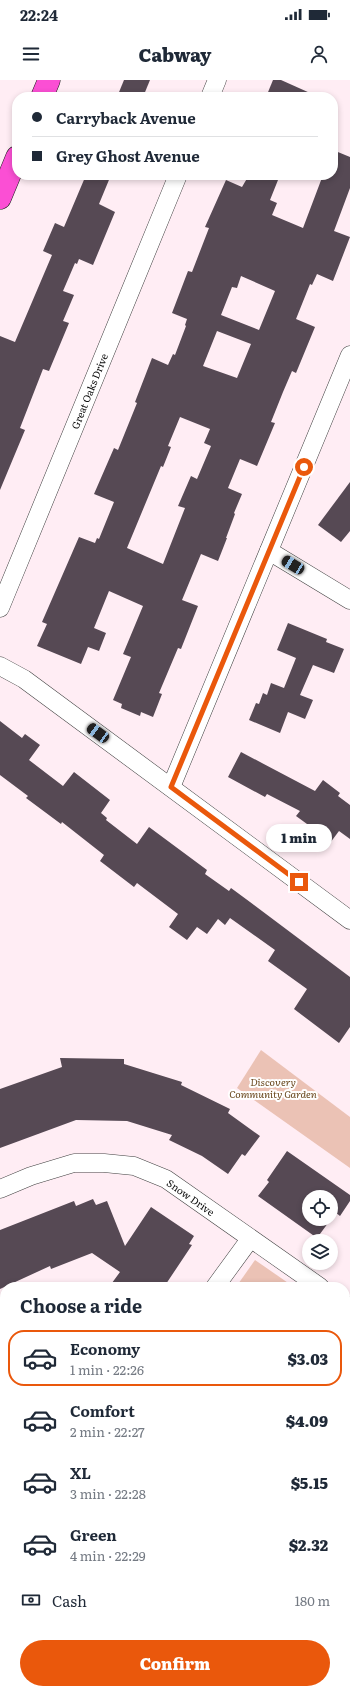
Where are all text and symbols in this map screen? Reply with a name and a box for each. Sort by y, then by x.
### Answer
text: 22:24 [20,3,58,26]
text: Cabway [139,41,211,68]
icon: menu [20,43,42,65]
icon: person [308,43,330,65]
text: Carryback Avenue [56,106,196,129]
text: Grey Ghost Avenue [56,144,200,167]
street label: Great Oaks Drive [67,351,111,431]
route start [295,458,313,476]
car [280,554,306,576]
car [85,721,111,745]
callout: 1 min [266,824,332,852]
text: 1 min [281,828,317,847]
route end [290,873,308,891]
park label: Discovery Community Garden [229,1074,317,1101]
street label: Snow Drive [164,1175,218,1219]
map controls [302,1190,338,1270]
button: locate [302,1190,338,1226]
button: layers [302,1234,338,1270]
text: Choose a ride [20,1292,142,1319]
text: Economy [70,1337,140,1360]
icon: car [22,1340,58,1376]
text: $3.03 [288,1347,328,1370]
text: 1 min · 22:26 [70,1360,144,1379]
text: Comfort [70,1399,135,1422]
icon: car [22,1402,58,1438]
text: $4.09 [286,1409,328,1432]
text: 2 min · 22:27 [70,1422,145,1441]
text: XL [70,1461,91,1484]
icon: car [22,1464,58,1500]
text: $5.15 [291,1471,328,1494]
text: 3 min · 22:28 [70,1484,146,1503]
text: Green [70,1523,117,1546]
icon: car [22,1526,58,1562]
text: $2.32 [289,1533,328,1556]
text: 4 min · 22:29 [70,1546,146,1565]
icon: cash [20,1589,42,1611]
text: Cash [52,1589,87,1612]
text: 180 m [295,1591,330,1610]
button: Confirm [20,1640,330,1686]

